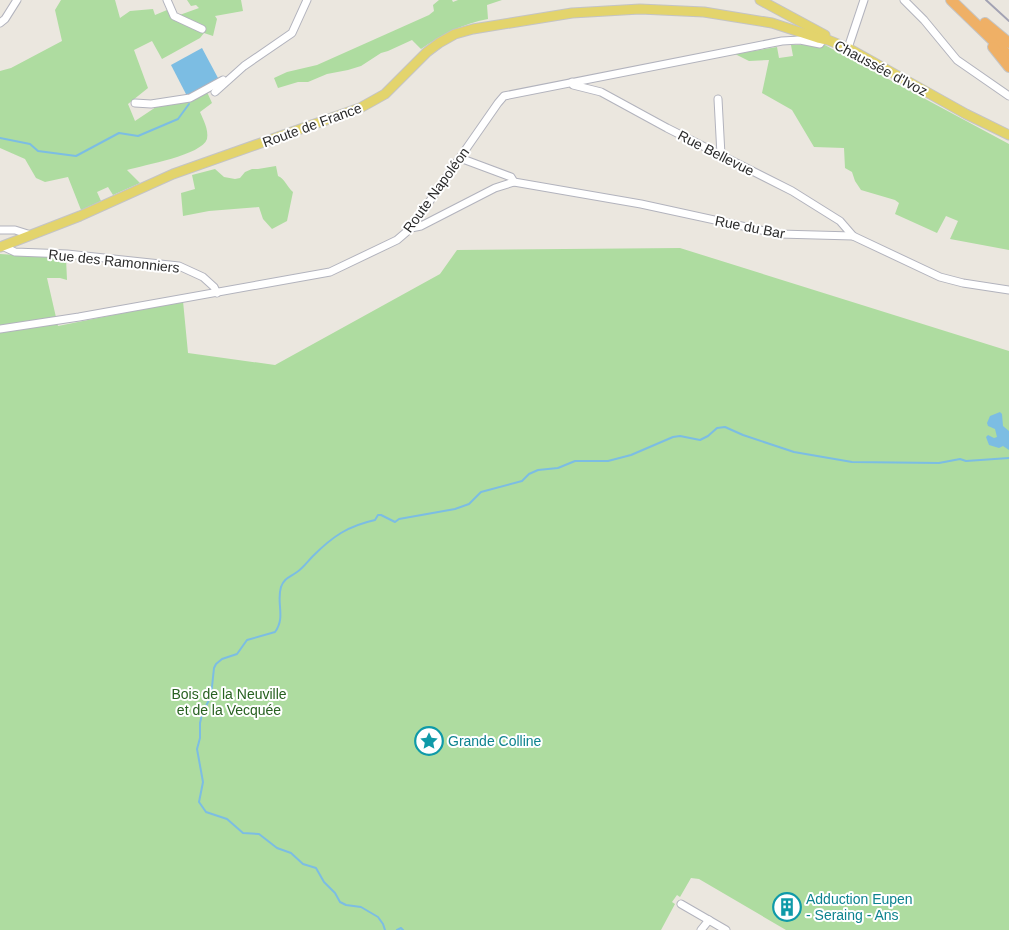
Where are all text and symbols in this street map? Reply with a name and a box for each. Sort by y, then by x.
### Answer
street label: Chaussée d'Ivoz [832,37,930,99]
street label: Route de France [260,100,364,150]
street label: Rue Bellevue [675,127,757,179]
street label: Route Napoléon [400,144,472,236]
street label: Rue du Bar [714,212,787,242]
street label: Rue des Ramonniers [48,246,180,276]
park label: Bois de la Neuville et de la Vecquée [171,686,287,718]
place icon: Grande Colline [414,726,444,756]
place label: Grande Colline [448,733,542,749]
place label: Adduction Eupen - Seraing - Ans [806,891,913,923]
building icon: Adduction Eupen - Seraing - Ans [772,892,802,922]

